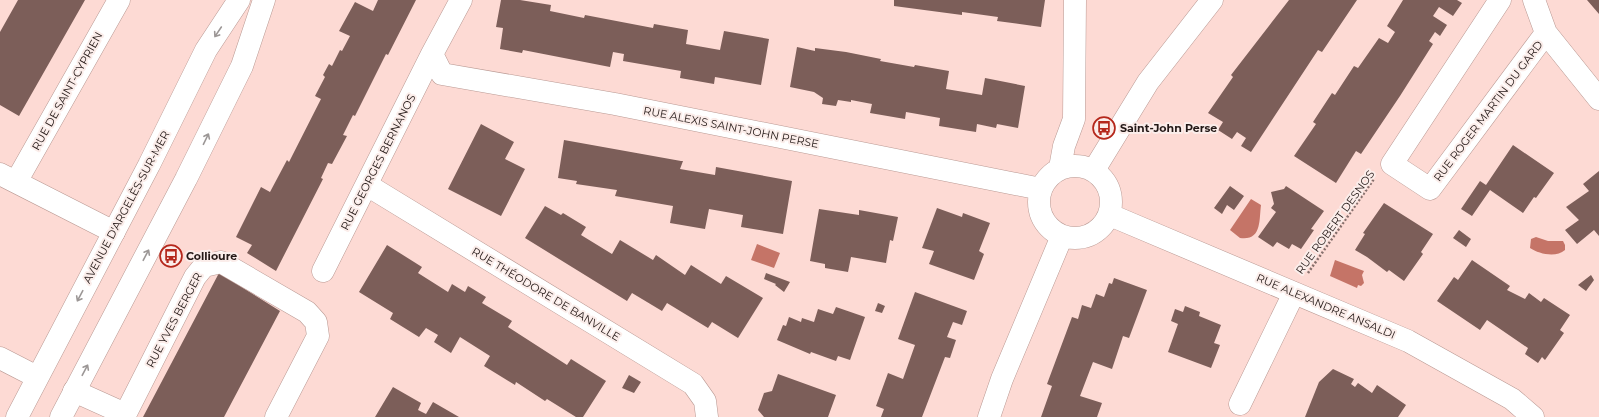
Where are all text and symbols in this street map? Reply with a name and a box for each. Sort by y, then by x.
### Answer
one-way arrow [214,27,222,38]
street label: RUE DE SAINT-CYPRIEN [29,29,105,153]
street label: RUE ROGER MARTIN DU GARD [1430,38,1546,184]
street label: RUE GEORGES BERNANOS [338,91,419,232]
street label: RUE ALEXIS SAINT-JOHN PERSE [642,103,820,151]
bus stop icon: Saint-John Perse [1091,115,1117,141]
place label: Saint-John Perse [1120,121,1217,135]
street label: AVENUE D'ARGELÈS-SUR-MER [80,128,172,286]
one-way arrow [203,134,210,146]
street label: RUE ROBERT DESNOS [1293,167,1378,277]
bus stop icon: Collioure [158,243,184,269]
street label: RUE THÉODORE DE BANVILLE [469,244,623,344]
one-way arrow [142,249,150,261]
place label: Collioure [186,249,237,263]
street label: RUE YVES BERGER [143,270,205,370]
street label: RUE ALEXANDRE ANSALDI [1254,270,1398,342]
one-way arrow [75,290,83,302]
one-way arrow [82,364,89,376]

